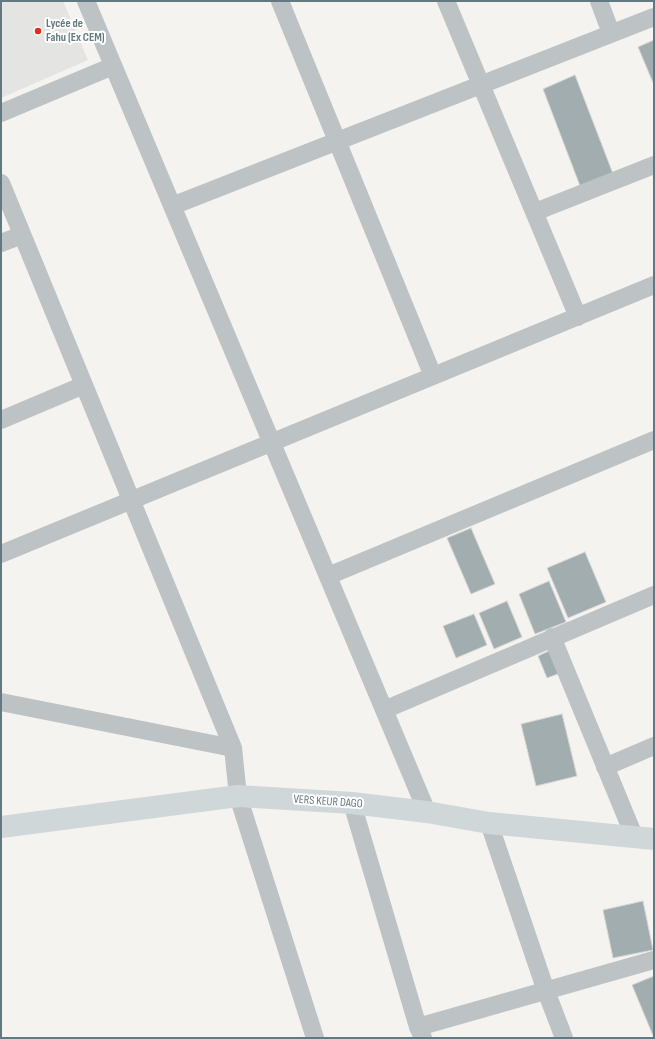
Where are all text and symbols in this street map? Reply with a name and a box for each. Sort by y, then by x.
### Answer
place label: Lycée de Fahu (Ex CEM) [46,17,105,45]
marker: Lycée de Fahu (Ex CEM) [33,26,43,36]
street label: VERS KEUR DAGO [293,792,363,812]

